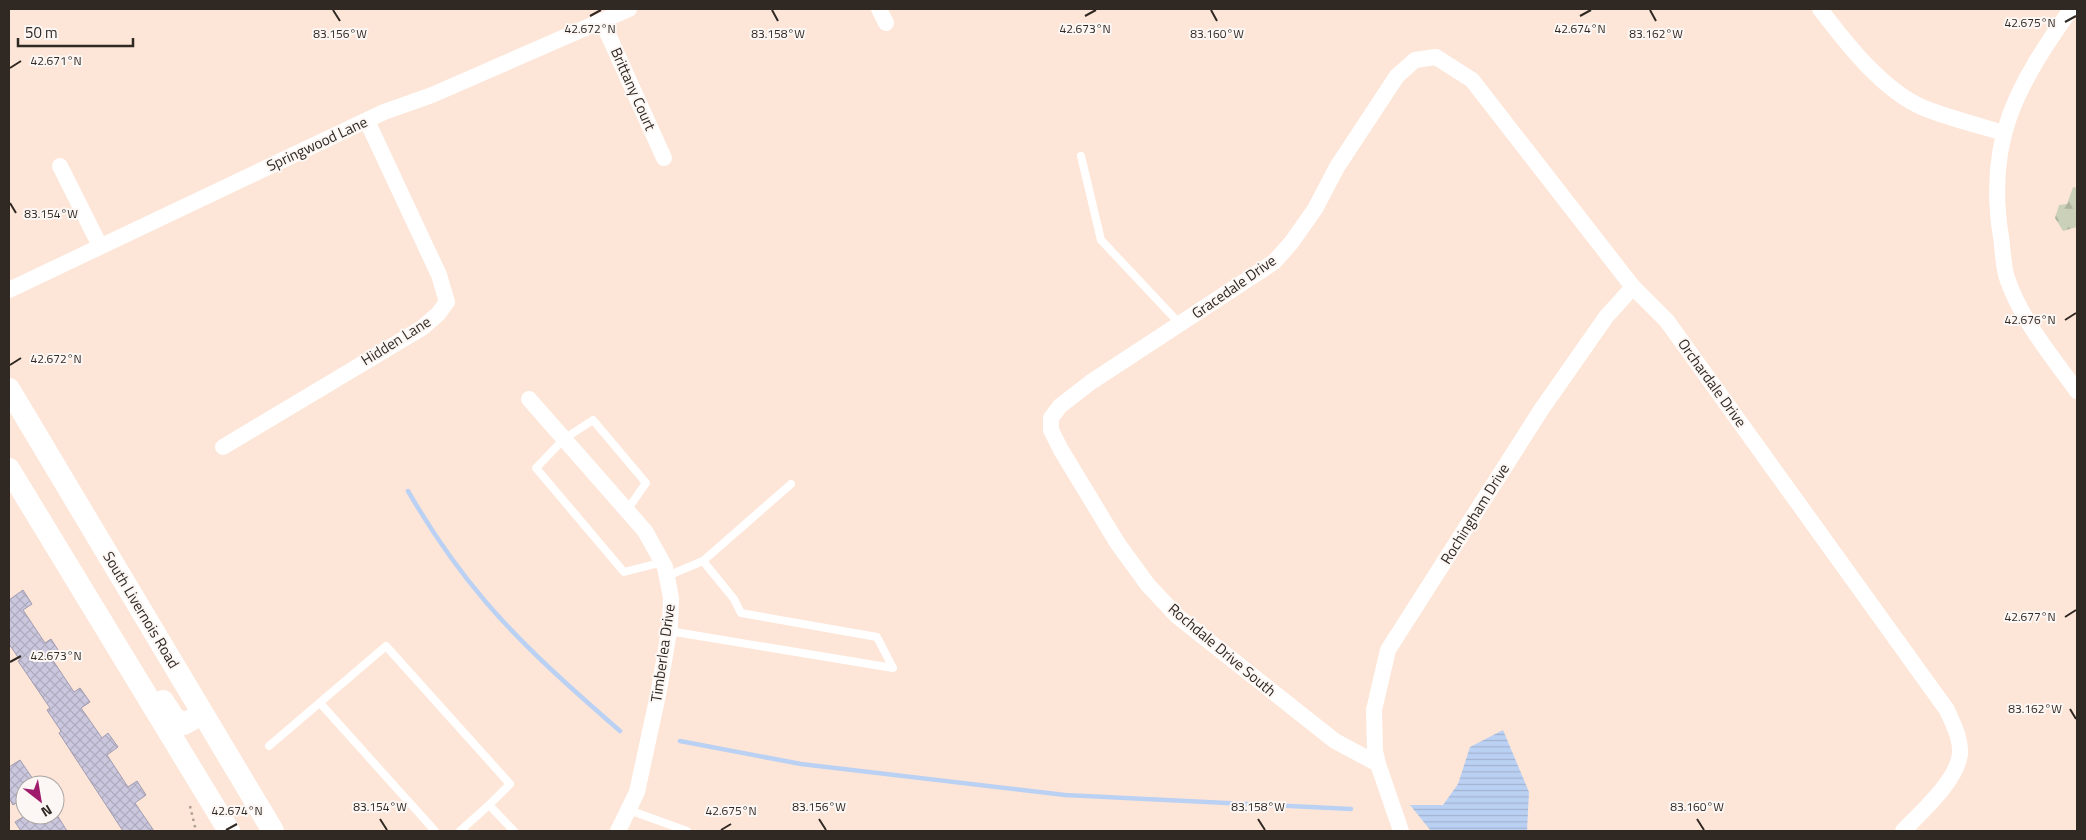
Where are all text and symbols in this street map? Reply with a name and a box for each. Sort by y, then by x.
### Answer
text: 42.675°N [2004,13,2056,32]
scale bar [18,15,132,47]
text: 42.672°N [564,19,616,38]
text: 42.673°N [1059,19,1111,38]
text: 42.674°N [1554,19,1606,38]
text: 50 m [25,21,58,44]
text: 83.156°W [313,24,367,43]
text: 83.158°W [751,24,805,43]
text: 83.160°W [1190,24,1244,43]
text: 83.162°W [1629,24,1683,43]
street label: Brittany Court [605,44,662,135]
text: 42.671°N [30,51,82,70]
street label: Springwood Lane [263,110,371,177]
text: 83.154°W [24,204,78,223]
street label: Gracedale Drive [1187,249,1281,324]
street label: Hidden Lane [356,310,435,371]
text: 42.676°N [2004,310,2056,329]
street label: Orchardale Drive [1672,334,1752,432]
text: 42.672°N [30,349,82,368]
street label: Rochingham Drive [1434,459,1515,569]
street label: South Livernois Road [97,547,186,673]
street label: Rochdale Drive South [1163,597,1281,702]
street label: Timberlea Drive [644,602,681,704]
text: 42.677°N [2004,607,2056,626]
text: 42.673°N [30,646,82,665]
text: 83.162°W [2008,699,2062,718]
north arrow [15,775,65,825]
text: 83.154°W [353,797,407,816]
text: 83.156°W [792,797,846,816]
text: 83.158°W [1231,797,1285,816]
text: 83.160°W [1670,797,1724,816]
text: N [37,800,57,823]
text: 42.674°N [211,801,263,820]
text: 42.675°N [705,801,757,820]

